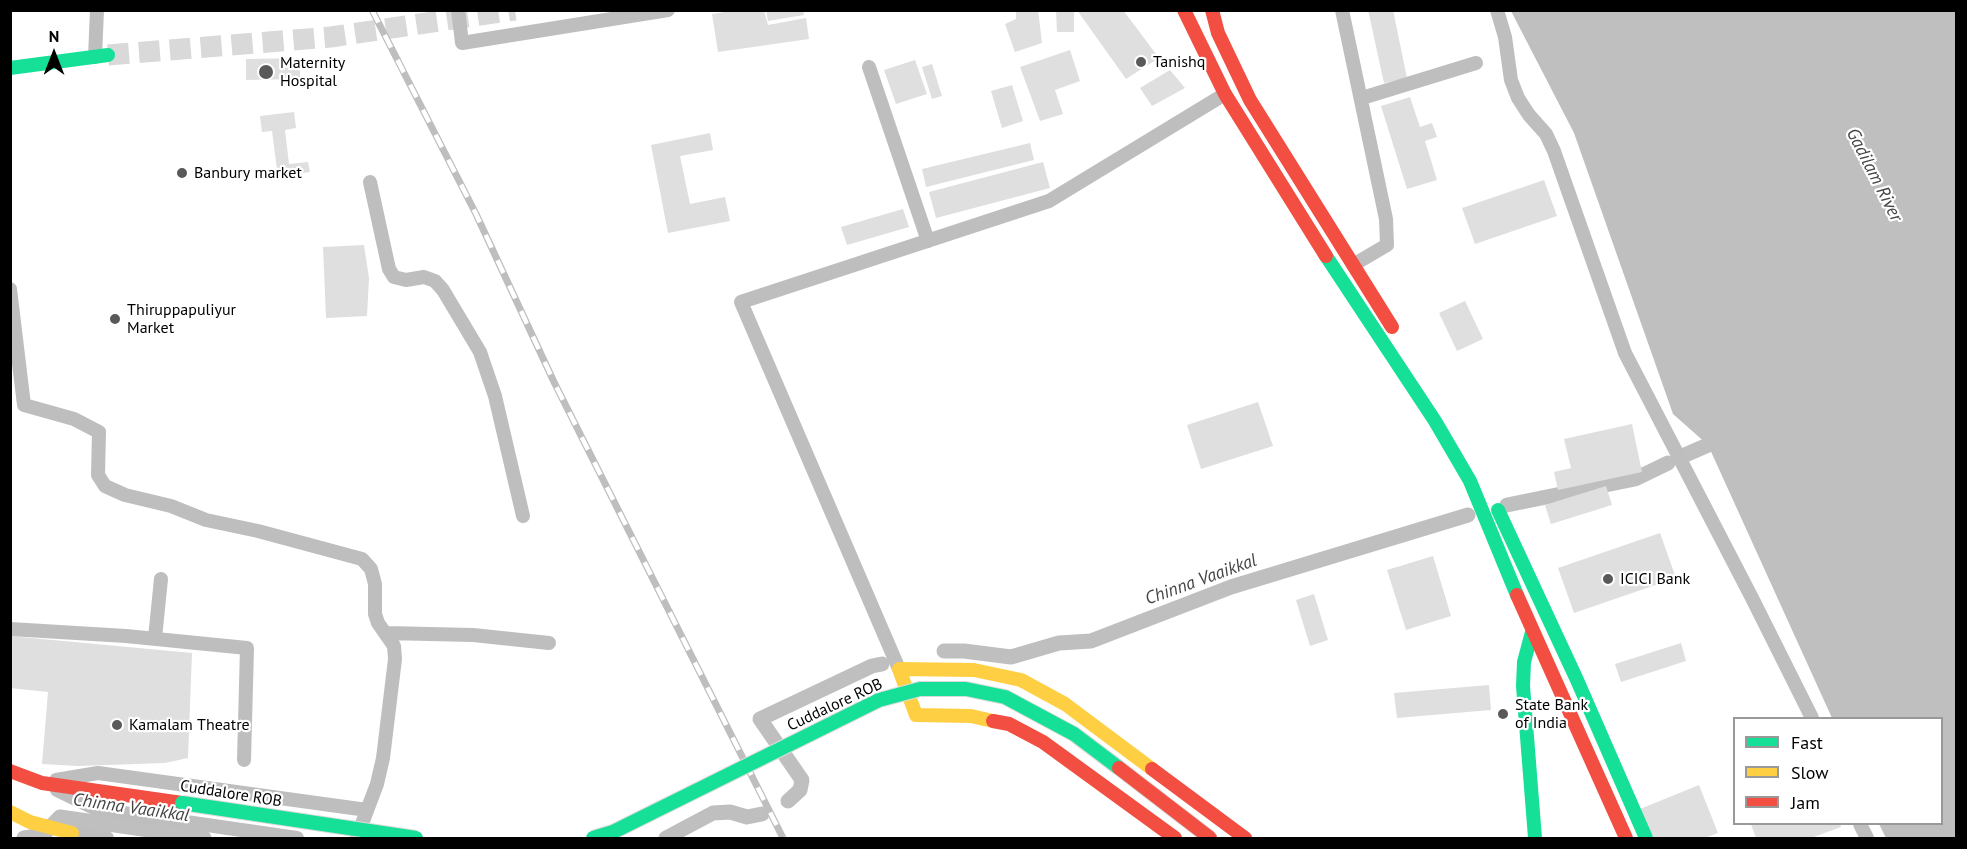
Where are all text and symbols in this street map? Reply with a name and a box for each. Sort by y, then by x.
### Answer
north arrow [24,24,84,84]
text: N [49,26,59,46]
place label: Tanishq [1153,52,1205,72]
place label: Maternity Hospital [280,53,345,91]
marker: Tanishq [1134,55,1148,69]
marker: Maternity Hospital [257,63,275,81]
water label: Gadilam River [1841,125,1907,225]
place label: Banbury market [194,163,302,183]
marker: Banbury market [175,166,189,180]
place label: Thiruppapuliyur Market [127,300,236,338]
marker: Thiruppapuliyur Market [108,312,122,326]
water label: Chinna Vaaikkal [1142,550,1260,610]
place label: ICICI Bank [1620,569,1690,589]
marker: ICICI Bank [1601,572,1615,586]
street label: Cuddalore ROB [784,675,886,735]
place label: State Bank of India [1515,695,1588,733]
marker: State Bank of India [1496,707,1510,721]
place label: Kamalam Theatre [129,715,250,735]
legend [1733,717,1943,825]
marker: Kamalam Theatre [110,718,124,732]
text: Fast [1791,731,1823,754]
text: Slow [1791,761,1829,784]
street label: Cuddalore ROB [179,776,283,812]
water label: Chinna Vaaikkal [72,789,190,827]
text: Jam [1791,791,1820,814]

